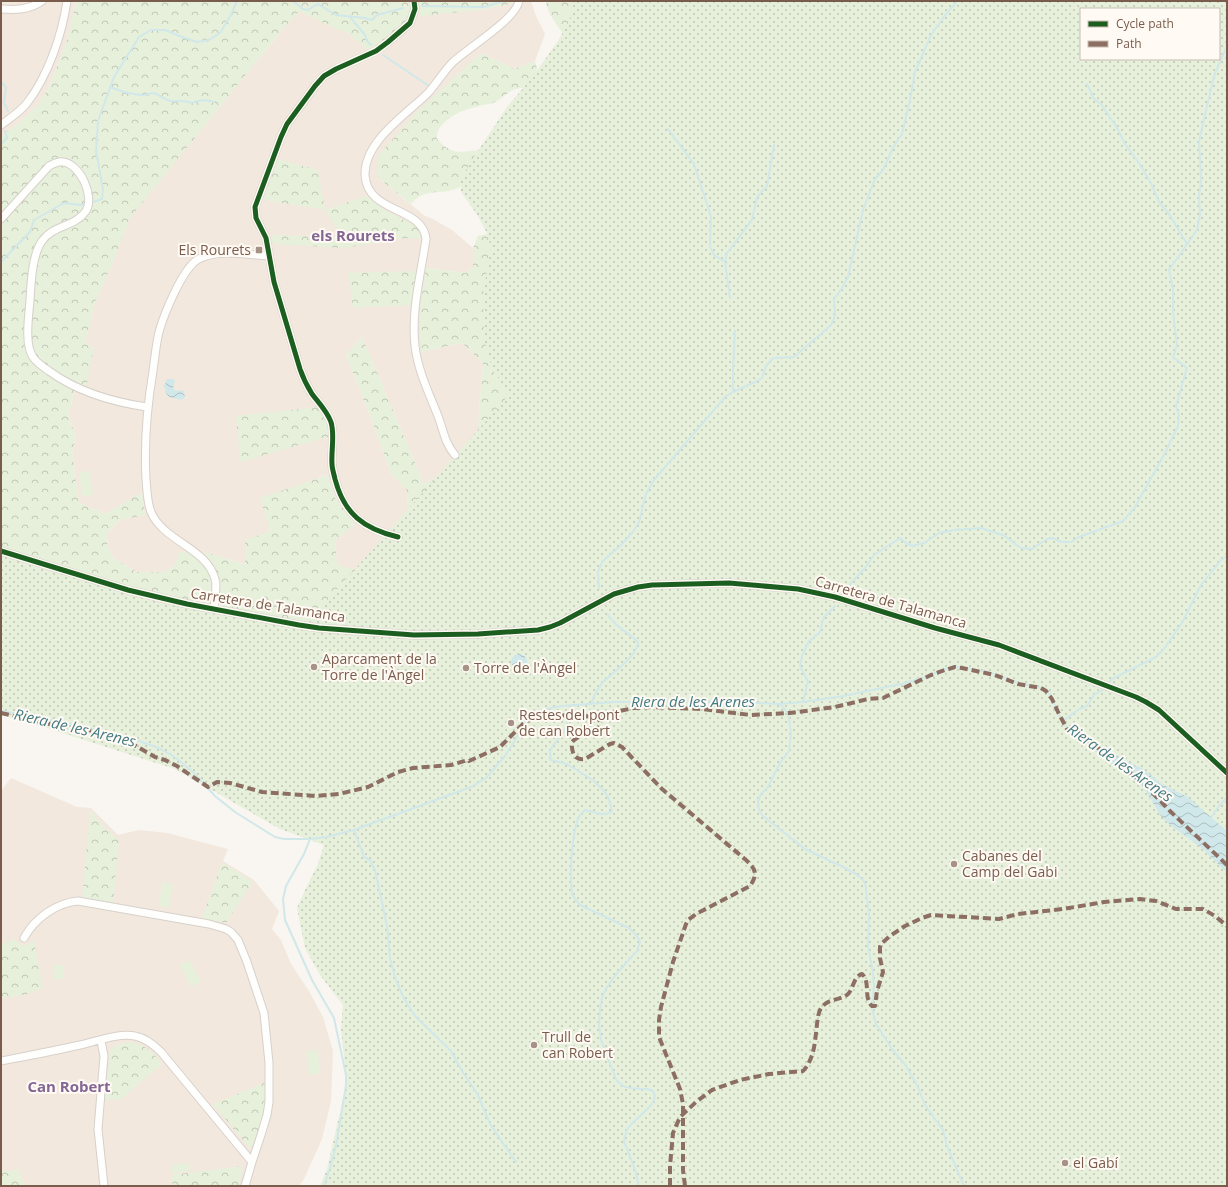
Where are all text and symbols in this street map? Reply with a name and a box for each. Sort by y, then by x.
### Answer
legend [1080,8,1220,60]
text: Cycle path [1116,15,1174,32]
text: Path [1116,35,1142,52]
district label: els Rourets [311,225,395,245]
place label: Els Rourets [178,240,251,259]
marker: Els Rourets [254,245,264,255]
street label: Carretera de Talamanca [813,571,969,632]
street label: Carretera de Talamanca [189,583,347,626]
place label: Aparcament de la Torre de l'Àngel [322,649,437,684]
place label: Torre de l'Àngel [474,658,576,677]
marker: Aparcament de la Torre de l'Àngel [309,662,319,672]
marker: Torre de l'Àngel [461,663,471,673]
water label: Riera de les Arenes [631,691,756,711]
water label: Riera de les Arenes [12,703,138,751]
place label: Restes del pont de can Robert [519,705,620,740]
marker: Restes del pont de can Robert [506,718,516,728]
water label: Riera de les Arenes [1064,718,1178,806]
place label: Cabanes del Camp del Gabi [962,846,1057,881]
marker: Cabanes del Camp del Gabi [949,859,959,869]
place label: Trull de can Robert [542,1027,613,1062]
marker: Trull de can Robert [529,1040,539,1050]
district label: Can Robert [27,1076,111,1096]
place label: el Gabí [1073,1153,1119,1172]
marker: el Gabí [1060,1158,1070,1168]

